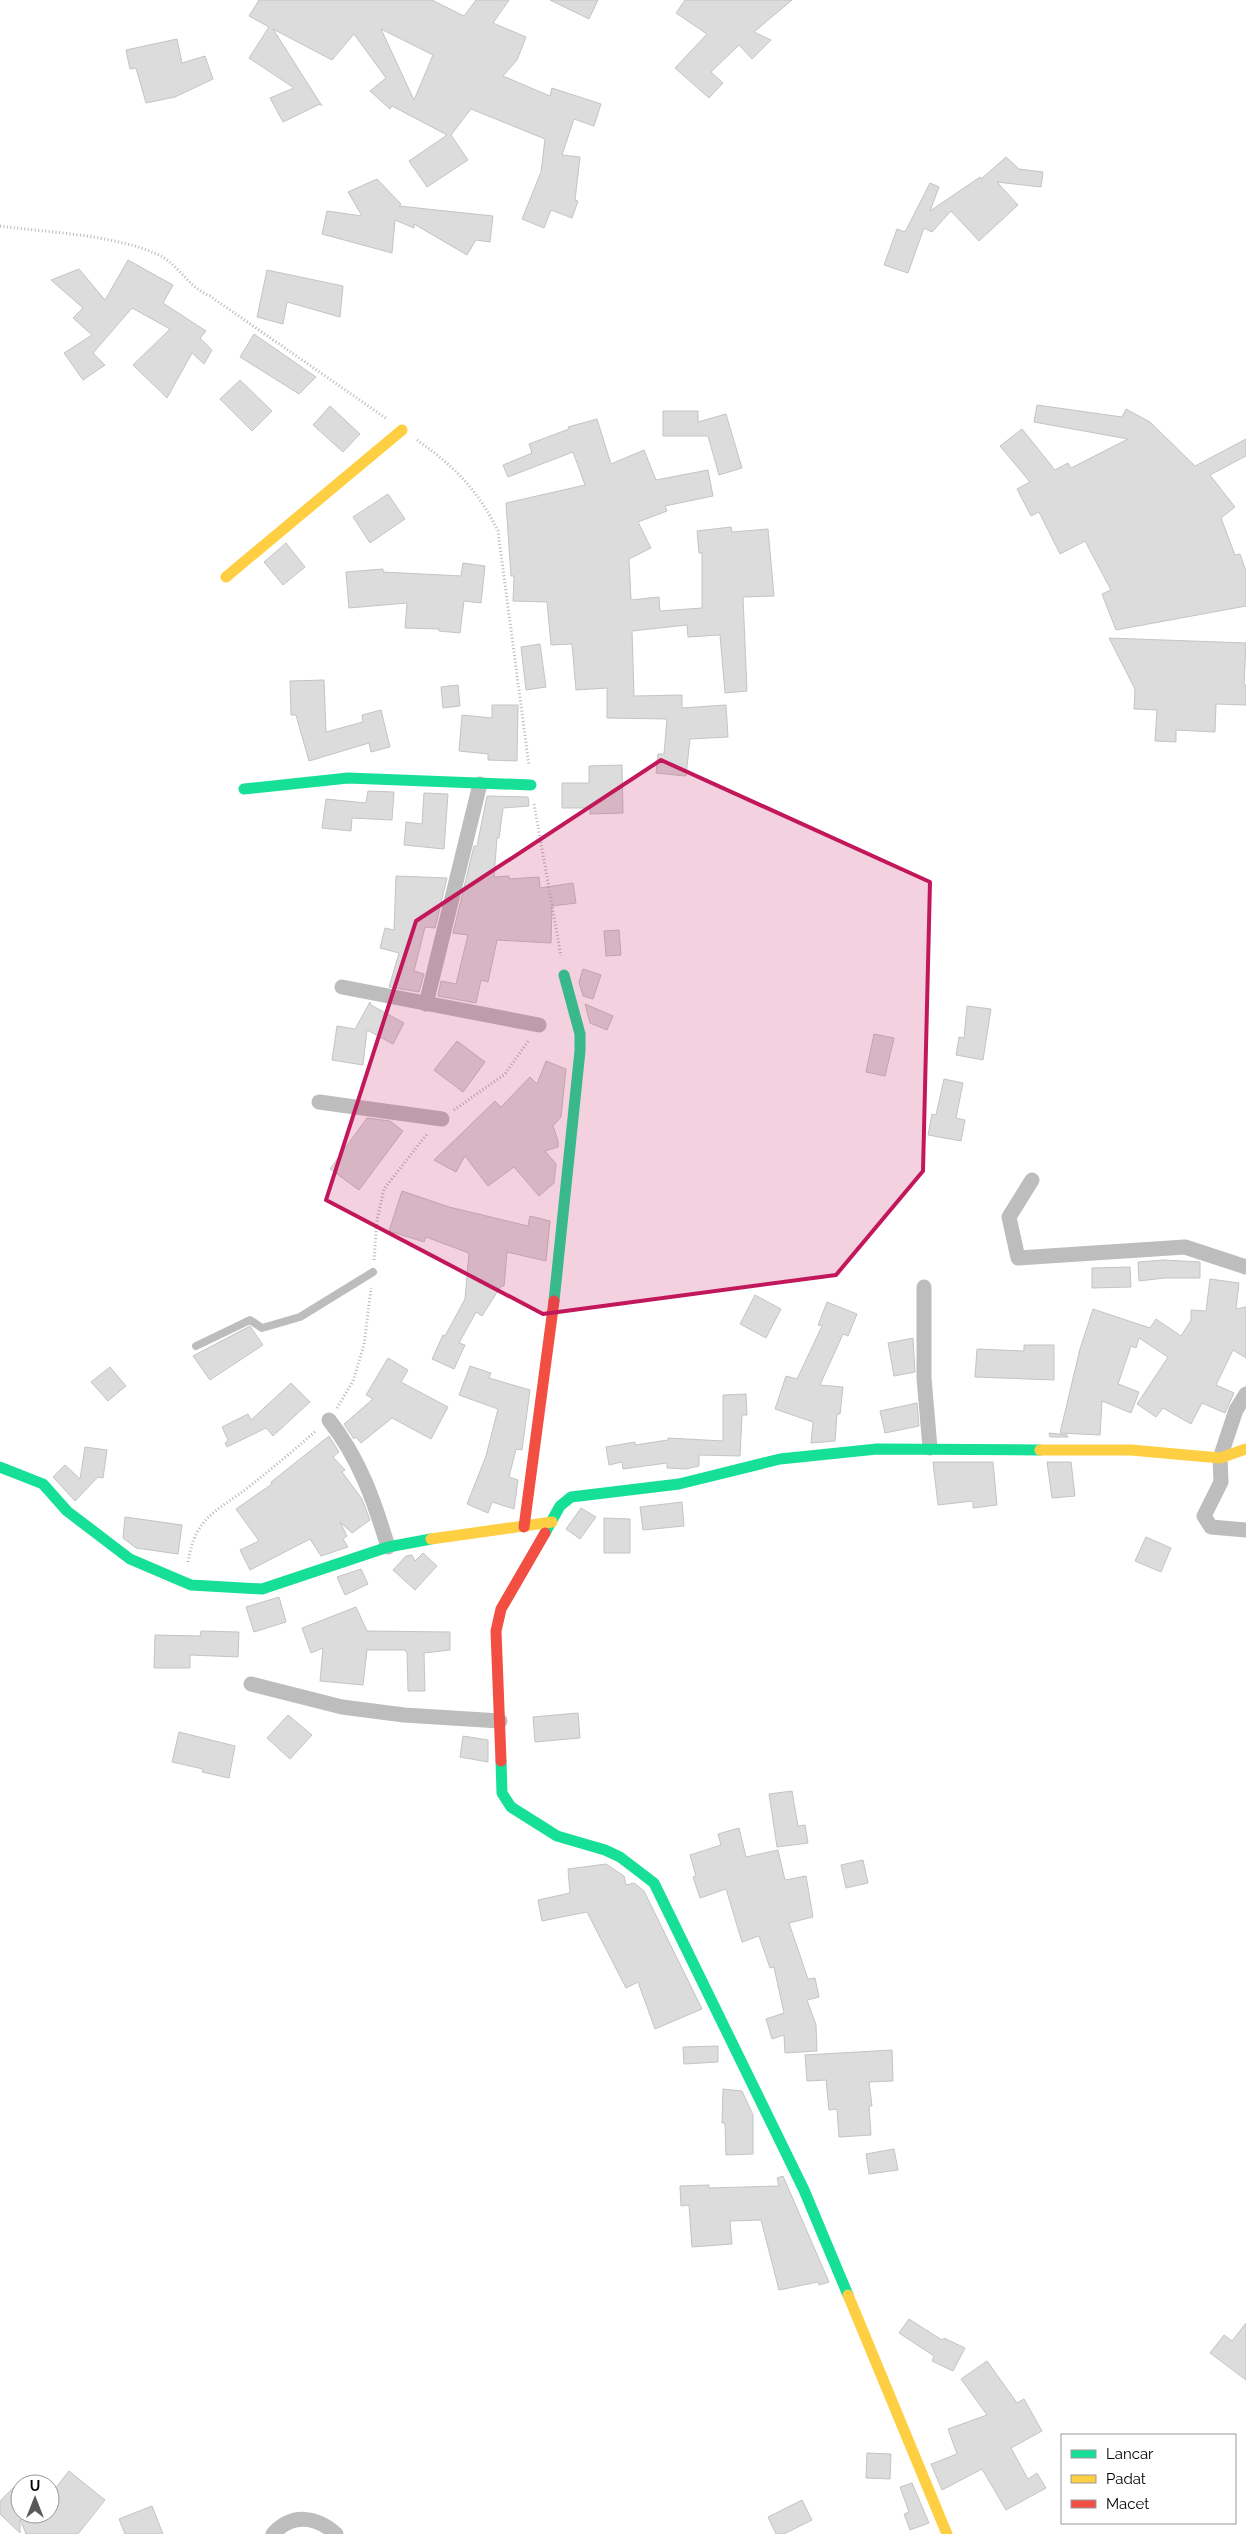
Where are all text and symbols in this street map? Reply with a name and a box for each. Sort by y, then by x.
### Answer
legend [1061,2434,1236,2524]
text: Lancar [1106,2445,1154,2463]
text: Padat [1106,2470,1146,2488]
north arrow [10,2474,60,2524]
text: U [30,2478,40,2494]
text: Macet [1106,2495,1149,2513]

